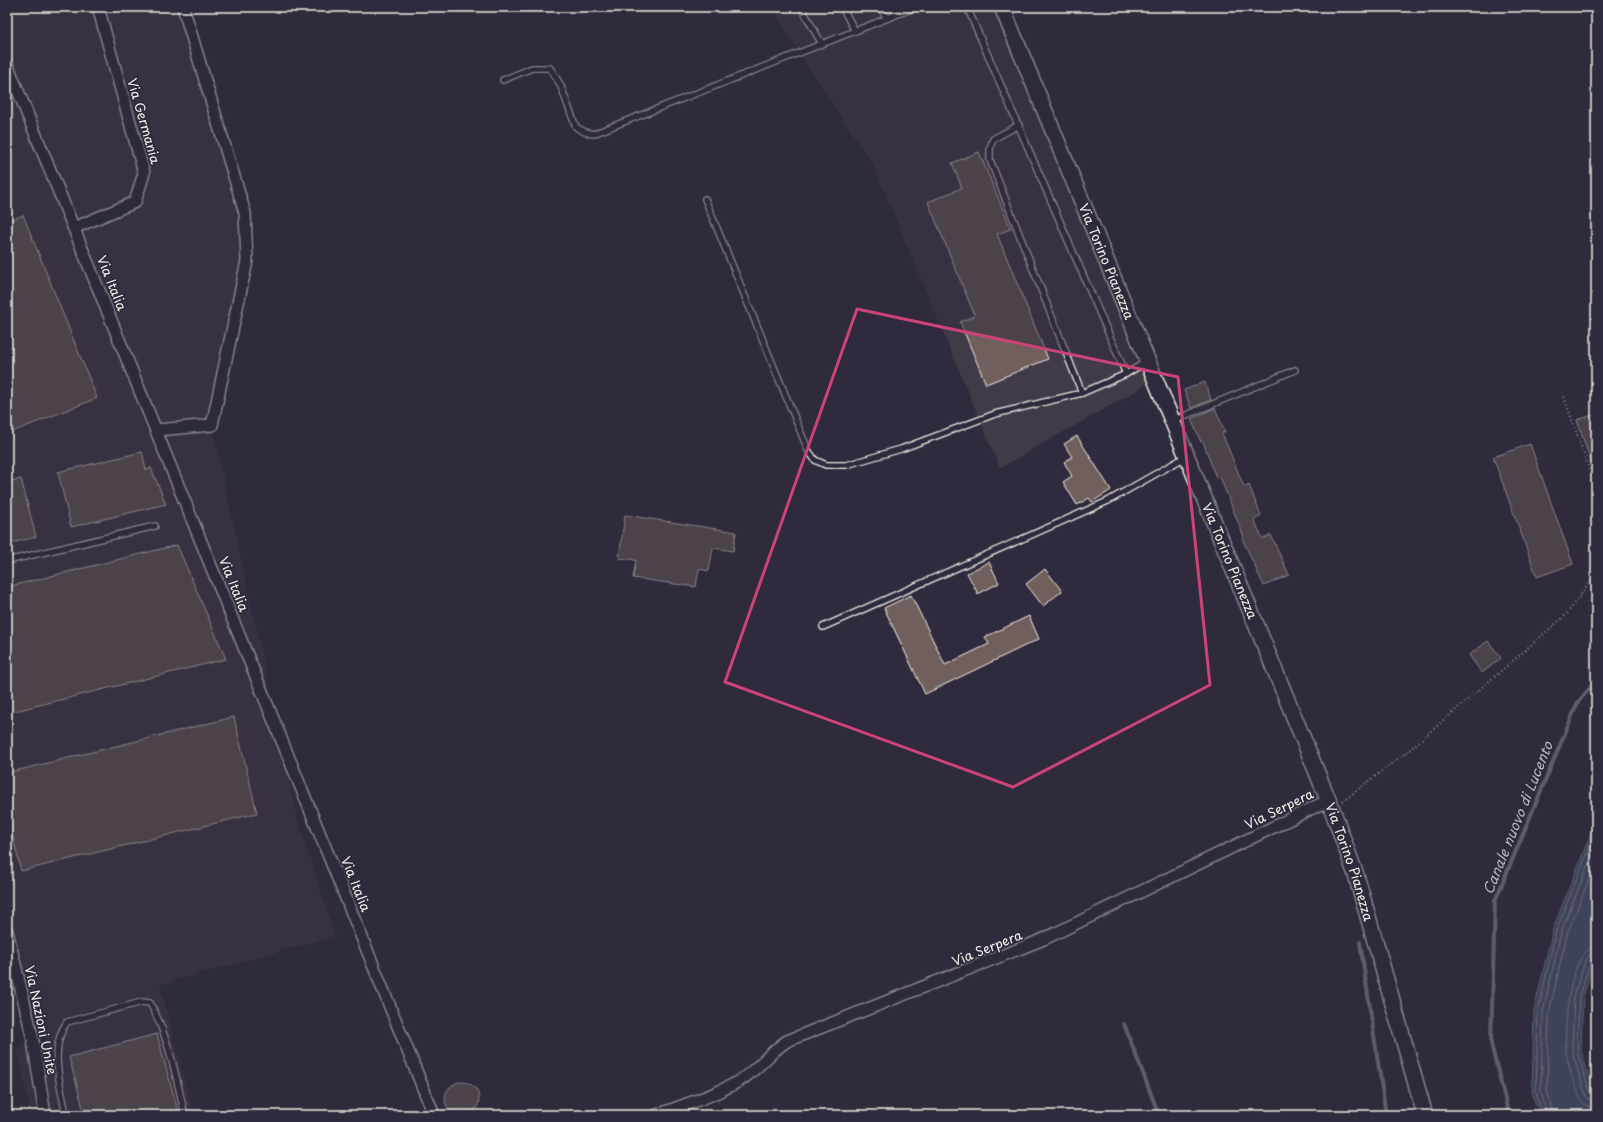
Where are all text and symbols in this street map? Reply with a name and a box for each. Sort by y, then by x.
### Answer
street label: Via Germania [123,76,166,166]
street label: Via Torino Pianezza [1075,200,1140,323]
street label: Via Italia [93,252,132,314]
street label: Via Torino Pianezza [1198,500,1263,622]
street label: Via Italia [215,553,254,615]
water label: Canale nuovo di Lucento [1477,737,1558,897]
street label: Via Serpera [1241,783,1317,833]
street label: Via Torino Pianezza [1321,800,1379,924]
street label: Via Italia [337,853,376,915]
street label: Via Serpera [949,924,1026,970]
street label: Via Nazioni Unite [21,964,62,1076]

